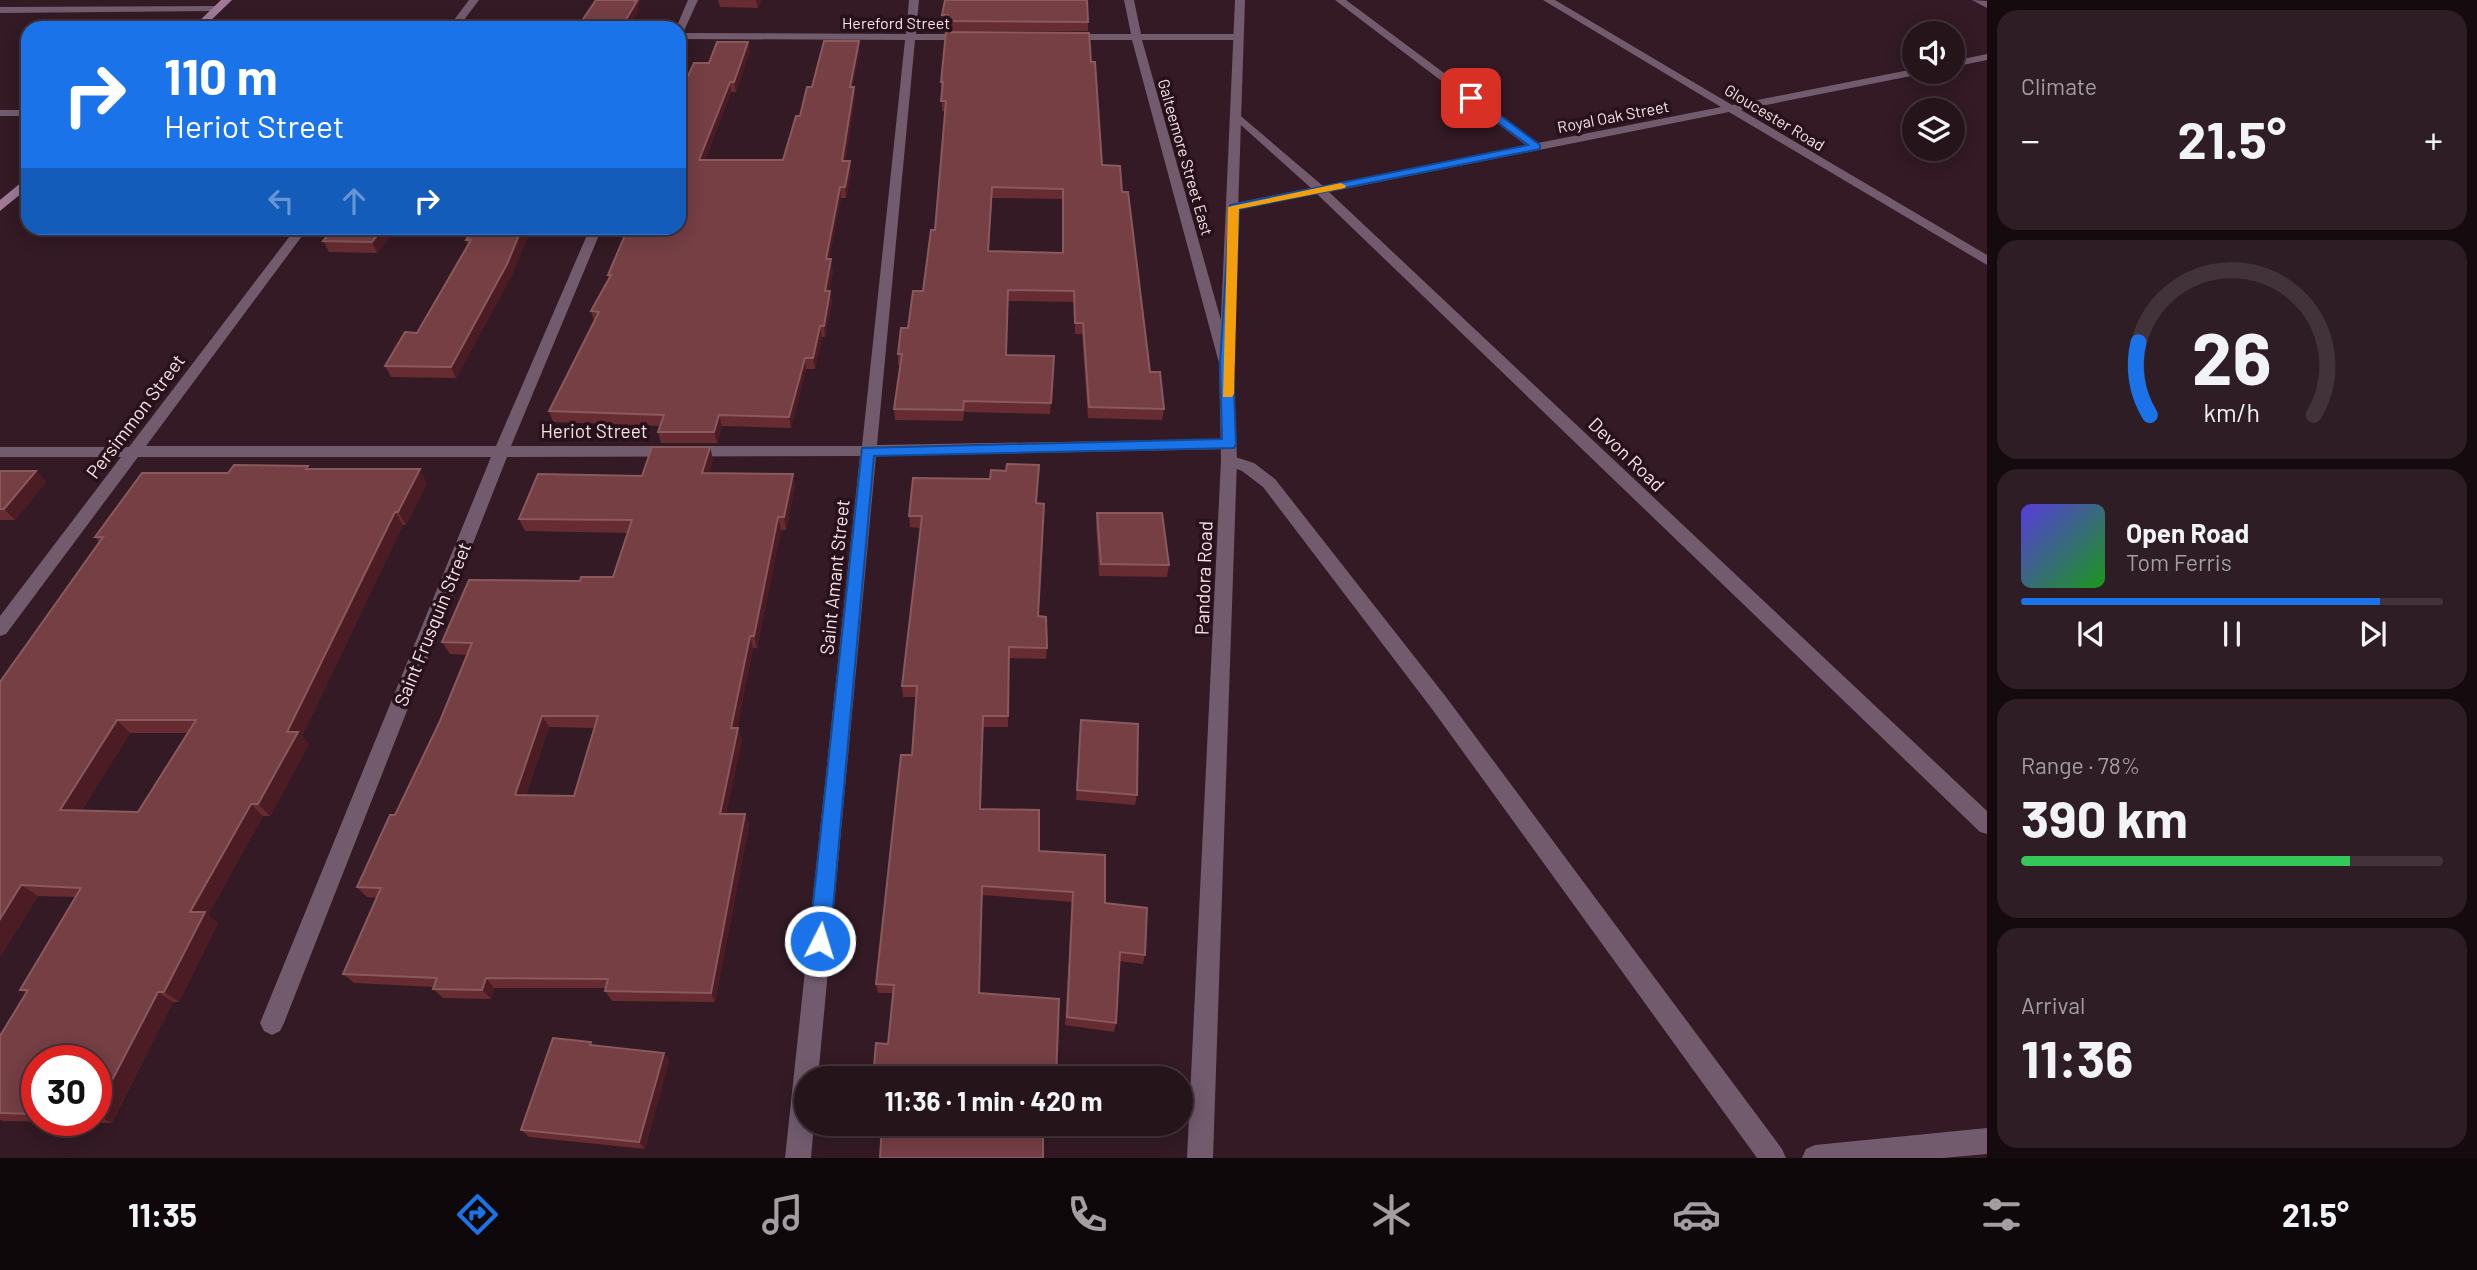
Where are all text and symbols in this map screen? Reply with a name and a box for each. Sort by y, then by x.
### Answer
street label: Hereford Street [842,13,950,32]
map controls [1902,21,1965,161]
button: sound [1902,21,1965,84]
text: 110 m [164,46,278,105]
icon: right [49,49,140,140]
pin [1441,68,1501,128]
text: Climate [2021,72,2097,100]
street label: Galteemore Street East [1155,77,1217,237]
icon: arrive [1452,79,1490,117]
street label: Gloucester Road [1721,80,1829,154]
street label: Royal Oak Street [1556,96,1670,136]
button: layers [1902,98,1965,161]
text: Heriot Street [164,106,344,144]
text: 21.5° [2178,107,2286,169]
text: − [2021,116,2040,162]
text: + [2424,116,2443,162]
icon: left [262,182,300,220]
icon: ahead [335,182,373,220]
icon: right [408,182,446,220]
text: 26 [2192,313,2272,401]
street label: Persimmon Street [81,349,189,483]
text: km/h [2204,397,2260,427]
street label: Devon Road [1584,412,1670,496]
street label: Heriot Street [540,419,648,442]
street label: Saint Amant Street [814,498,854,656]
text: Open Road [2126,517,2249,548]
street label: Pandora Road [1190,521,1216,635]
street label: Saint Frusquin Street [389,539,475,709]
text: Tom Ferris [2126,548,2232,576]
icon: previous [2072,615,2110,653]
icon: pause [2213,615,2251,653]
icon: next [2354,615,2392,653]
text: Range · 78% [2021,751,2140,779]
text: 390 km [2021,786,2188,848]
position arrow [783,904,857,978]
text: Arrival [2021,991,2085,1019]
text: 11:36 [2021,1026,2133,1088]
speed limit sign: 30 [21,1045,112,1136]
text: 11:36 · 1 min · 420 m [884,1085,1103,1116]
icon: directions [453,1190,502,1239]
icon: music [758,1190,807,1239]
icon: phone [1063,1190,1112,1239]
icon: climate [1367,1190,1416,1239]
icon: car [1672,1190,1721,1239]
icon: filters [1977,1190,2026,1239]
text: 11:35 [128,1195,197,1233]
text: 21.5° [2282,1195,2349,1233]

